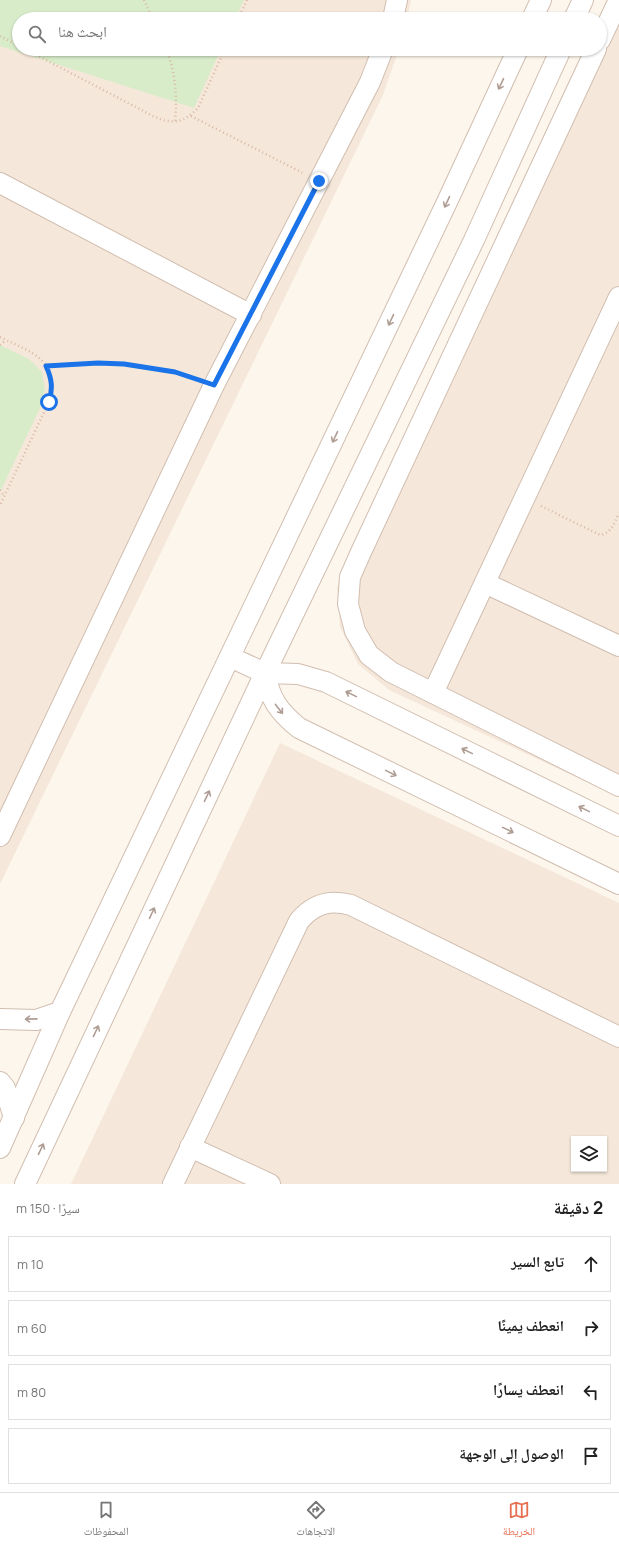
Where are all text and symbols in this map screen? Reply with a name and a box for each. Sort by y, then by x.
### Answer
search box [12,12,607,56]
text: ابحث هنا [58,21,107,42]
icon: search [26,23,48,45]
one-way arrow [497,78,504,90]
route end [310,172,328,190]
one-way arrow [443,196,450,208]
one-way arrow [387,313,394,325]
route start [40,393,58,411]
one-way arrow [331,431,338,443]
one-way arrow [345,690,357,697]
one-way arrow [275,703,284,714]
one-way arrow [462,747,474,755]
one-way arrow [385,770,397,777]
one-way arrow [204,790,211,802]
one-way arrow [578,805,590,812]
one-way arrow [502,827,514,834]
one-way arrow [149,908,156,920]
one-way arrow [25,1015,38,1023]
one-way arrow [93,1025,100,1037]
map controls [571,1136,607,1172]
button: layers [571,1136,607,1172]
one-way arrow [38,1143,45,1155]
text: 2 دقيقة [554,1196,603,1219]
text: سيرًا · 150 m [16,1199,80,1217]
text: تابع السير [511,1251,564,1272]
icon: ahead [580,1253,602,1275]
text: 10 m [17,1255,44,1273]
text: انعطف يمينًا [497,1315,564,1336]
icon: right [580,1317,602,1339]
text: 60 m [17,1319,47,1337]
text: انعطف يسارًا [493,1379,564,1400]
icon: left [580,1381,602,1403]
text: 80 m [17,1383,46,1401]
text: الوصول إلى الوجهة [459,1443,564,1464]
icon: arrive [580,1445,602,1467]
tab: المحفوظات [84,1499,129,1542]
tab: الاتجاهات [296,1499,335,1542]
tab: الخريطة [503,1499,535,1542]

